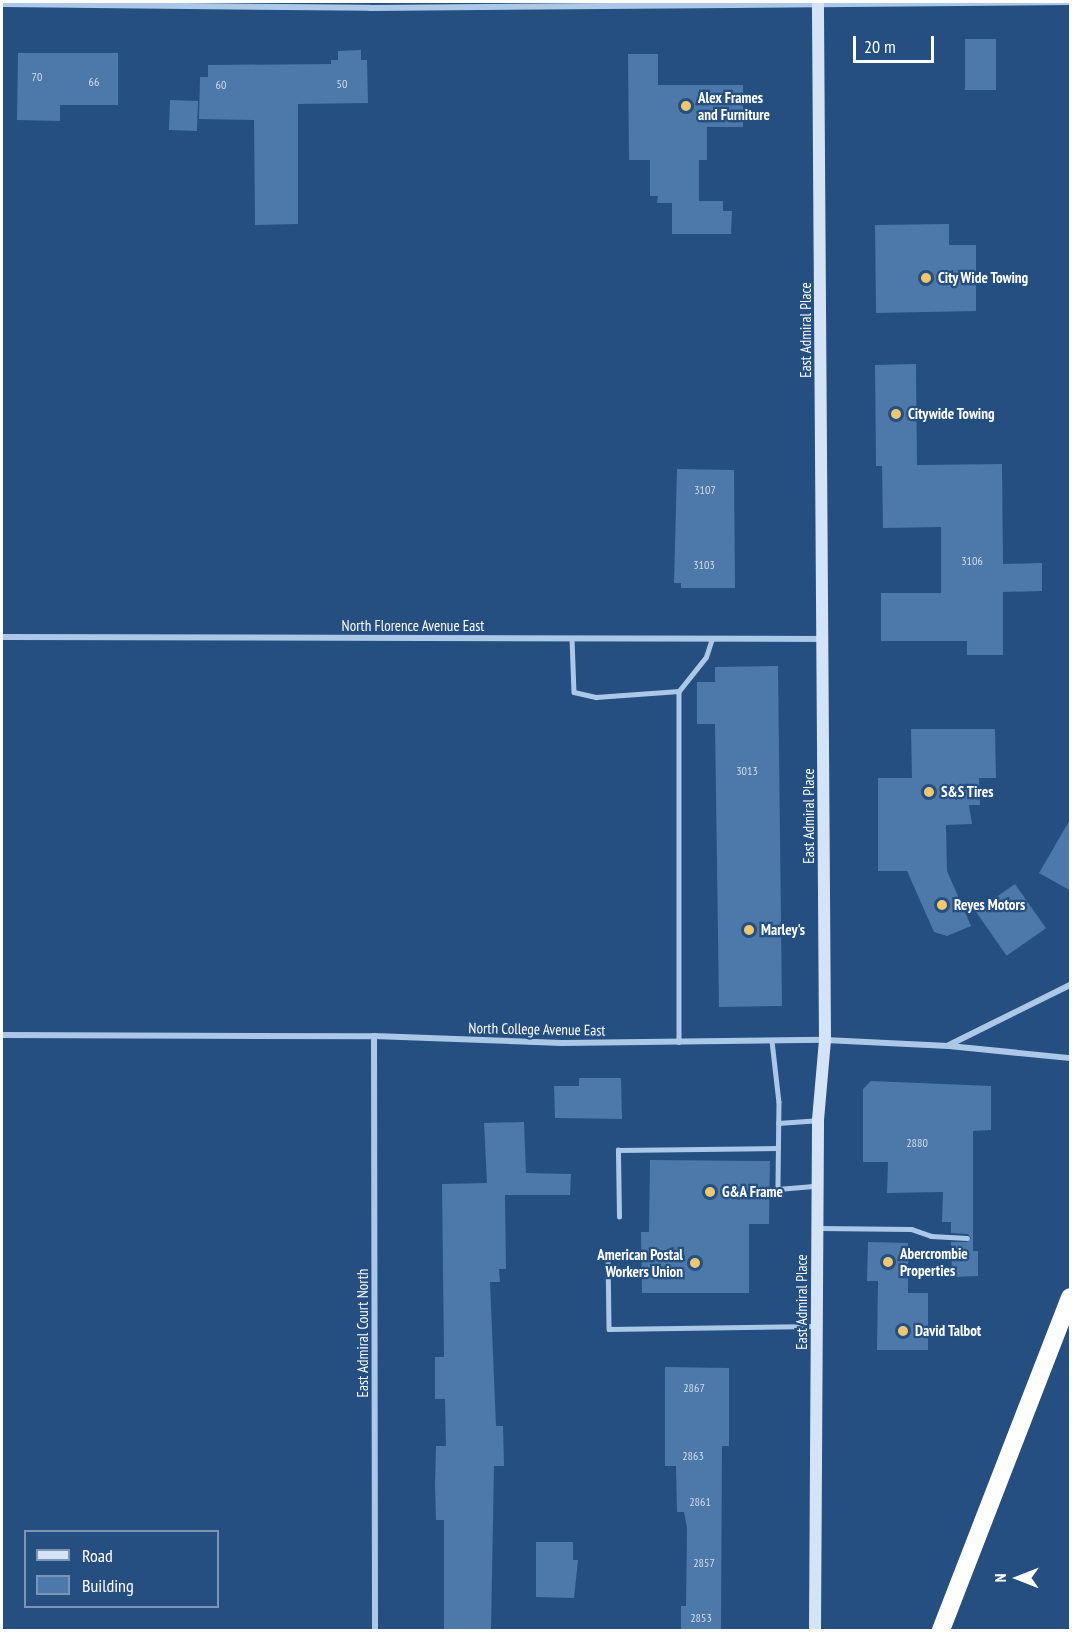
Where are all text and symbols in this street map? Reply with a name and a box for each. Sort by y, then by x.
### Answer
scale bar [856,24,937,62]
text: 20 m [864,35,896,58]
house number: 70 [32,70,42,84]
house number: 66 [89,75,99,89]
house number: 50 [337,77,347,91]
house number: 60 [216,78,226,92]
place label: Alex Frames and Furniture [698,88,770,123]
marker: Alex Frames and Furniture [679,99,693,113]
place label: City Wide Towing [938,269,1029,287]
marker: City Wide Towing [919,271,933,285]
street label: East Admiral Place [797,282,815,378]
place label: Citywide Towing [908,405,995,423]
marker: Citywide Towing [889,407,903,421]
house number: 3107 [694,483,716,497]
house number: 3106 [961,554,983,568]
house number: 3103 [693,558,715,572]
street label: North Florence Avenue East [341,617,485,635]
house number: 3013 [736,764,758,778]
street label: East Admiral Place [800,768,818,864]
place label: S&S Tires [941,783,994,801]
marker: S&S Tires [922,785,936,799]
place label: Reyes Motors [954,896,1025,914]
marker: Reyes Motors [935,898,949,912]
place label: Marley's [761,921,805,939]
marker: Marley's [742,923,756,937]
street label: North College Avenue East [468,1019,606,1039]
house number: 2880 [906,1136,928,1150]
place label: G&A Frame [722,1183,783,1201]
marker: G&A Frame [703,1185,717,1199]
place label: Abercrombie Properties [900,1244,968,1279]
place label: American Postal Workers Union [597,1245,683,1280]
street label: East Admiral Place [793,1254,811,1350]
marker: Abercrombie Properties [881,1255,895,1269]
marker: American Postal Workers Union [688,1256,702,1270]
street label: East Admiral Court North [354,1268,372,1398]
place label: David Talbot [915,1322,982,1340]
marker: David Talbot [896,1324,910,1338]
house number: 2867 [683,1381,705,1395]
house number: 2863 [682,1449,704,1463]
house number: 2861 [689,1495,711,1509]
legend [24,1530,219,1608]
text: Road [82,1544,113,1567]
north arrow [988,1548,1048,1608]
house number: 2857 [693,1556,715,1570]
text: Building [82,1574,134,1597]
text: N [990,1574,1010,1582]
house number: 2853 [690,1611,712,1625]

